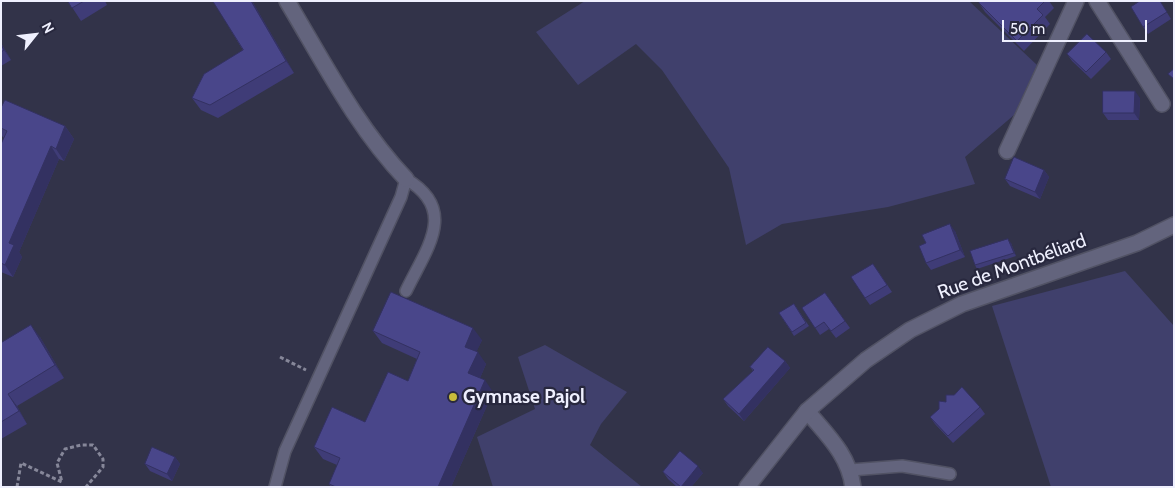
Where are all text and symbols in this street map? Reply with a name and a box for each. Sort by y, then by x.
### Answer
north arrow [10,10,60,60]
scale bar [1005,10,1150,42]
text: N [38,19,58,36]
text: 50 m [1010,20,1045,38]
street label: Rue de Montbéliard [935,230,1089,304]
place label: Gymnase Pajol [463,386,585,408]
marker: Gymnase Pajol [447,391,459,403]

